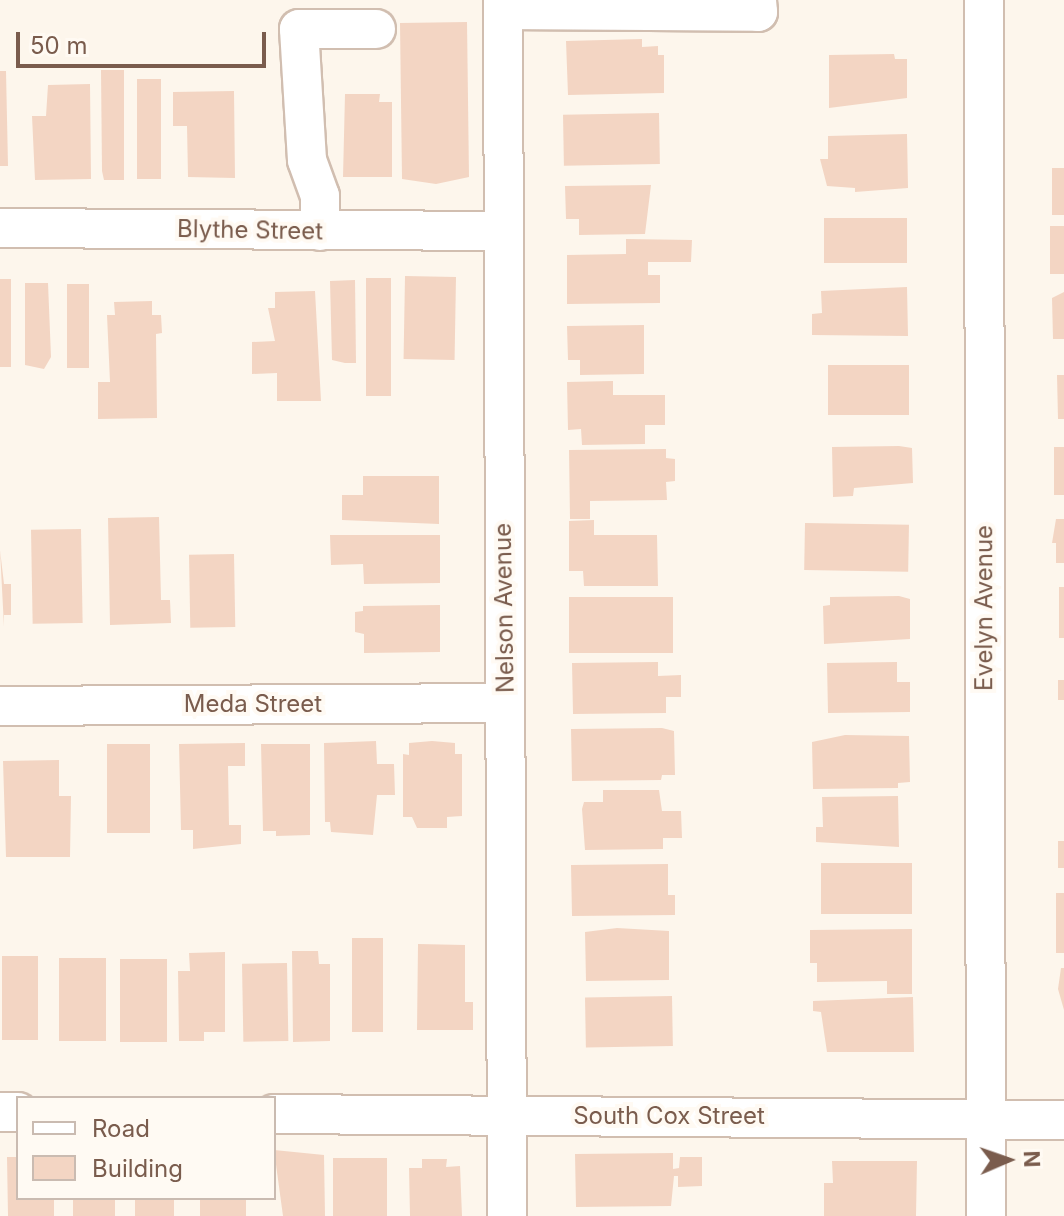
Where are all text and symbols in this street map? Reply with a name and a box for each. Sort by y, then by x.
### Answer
scale bar [20,16,270,66]
text: 50 m [30,31,88,60]
street label: Blythe Street [177,214,323,246]
street label: Nelson Avenue [488,523,520,693]
street label: Evelyn Avenue [970,525,998,691]
street label: Meda Street [184,690,322,718]
legend [16,1096,276,1200]
street label: South Cox Street [573,1102,765,1130]
text: Road [92,1114,150,1143]
north arrow [968,1120,1048,1200]
text: N [1019,1150,1045,1168]
text: Building [92,1154,183,1183]

